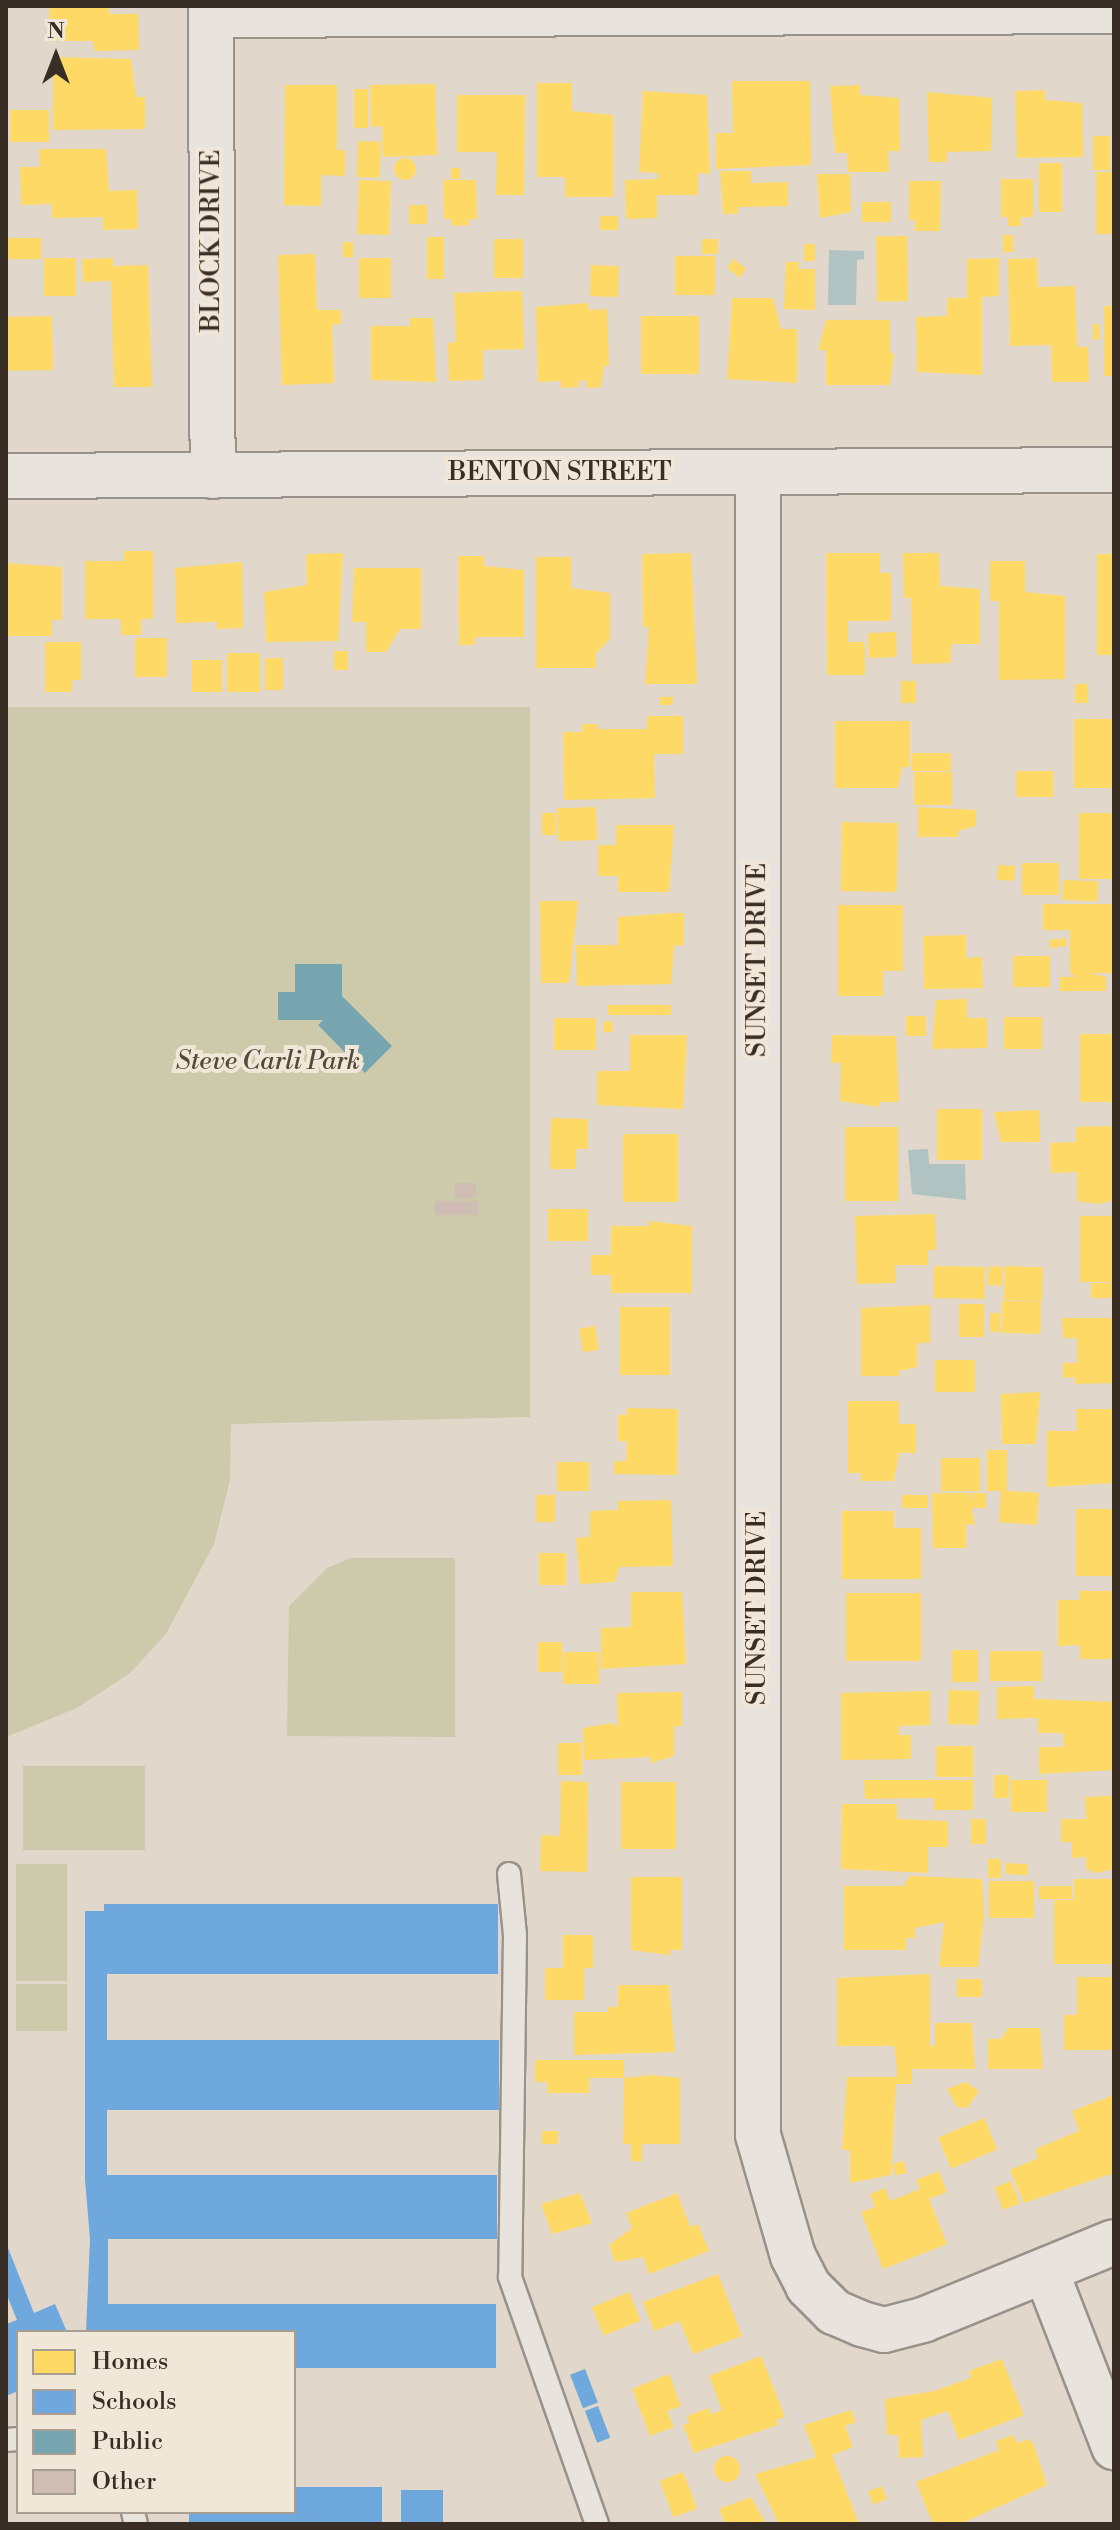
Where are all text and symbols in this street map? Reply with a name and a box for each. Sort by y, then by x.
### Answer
north arrow [16,16,96,96]
text: N [47,18,65,45]
street label: BLOCK DRIVE [196,150,228,332]
street label: BENTON STREET [448,457,672,489]
street label: SUNSET DRIVE [742,863,774,1057]
park label: Steve Carli Park [176,1046,360,1078]
street label: SUNSET DRIVE [742,1511,774,1705]
legend [16,2330,296,2514]
text: Homes [92,2347,168,2377]
text: Schools [92,2387,177,2417]
text: Public [92,2427,163,2457]
text: Other [92,2467,156,2497]

